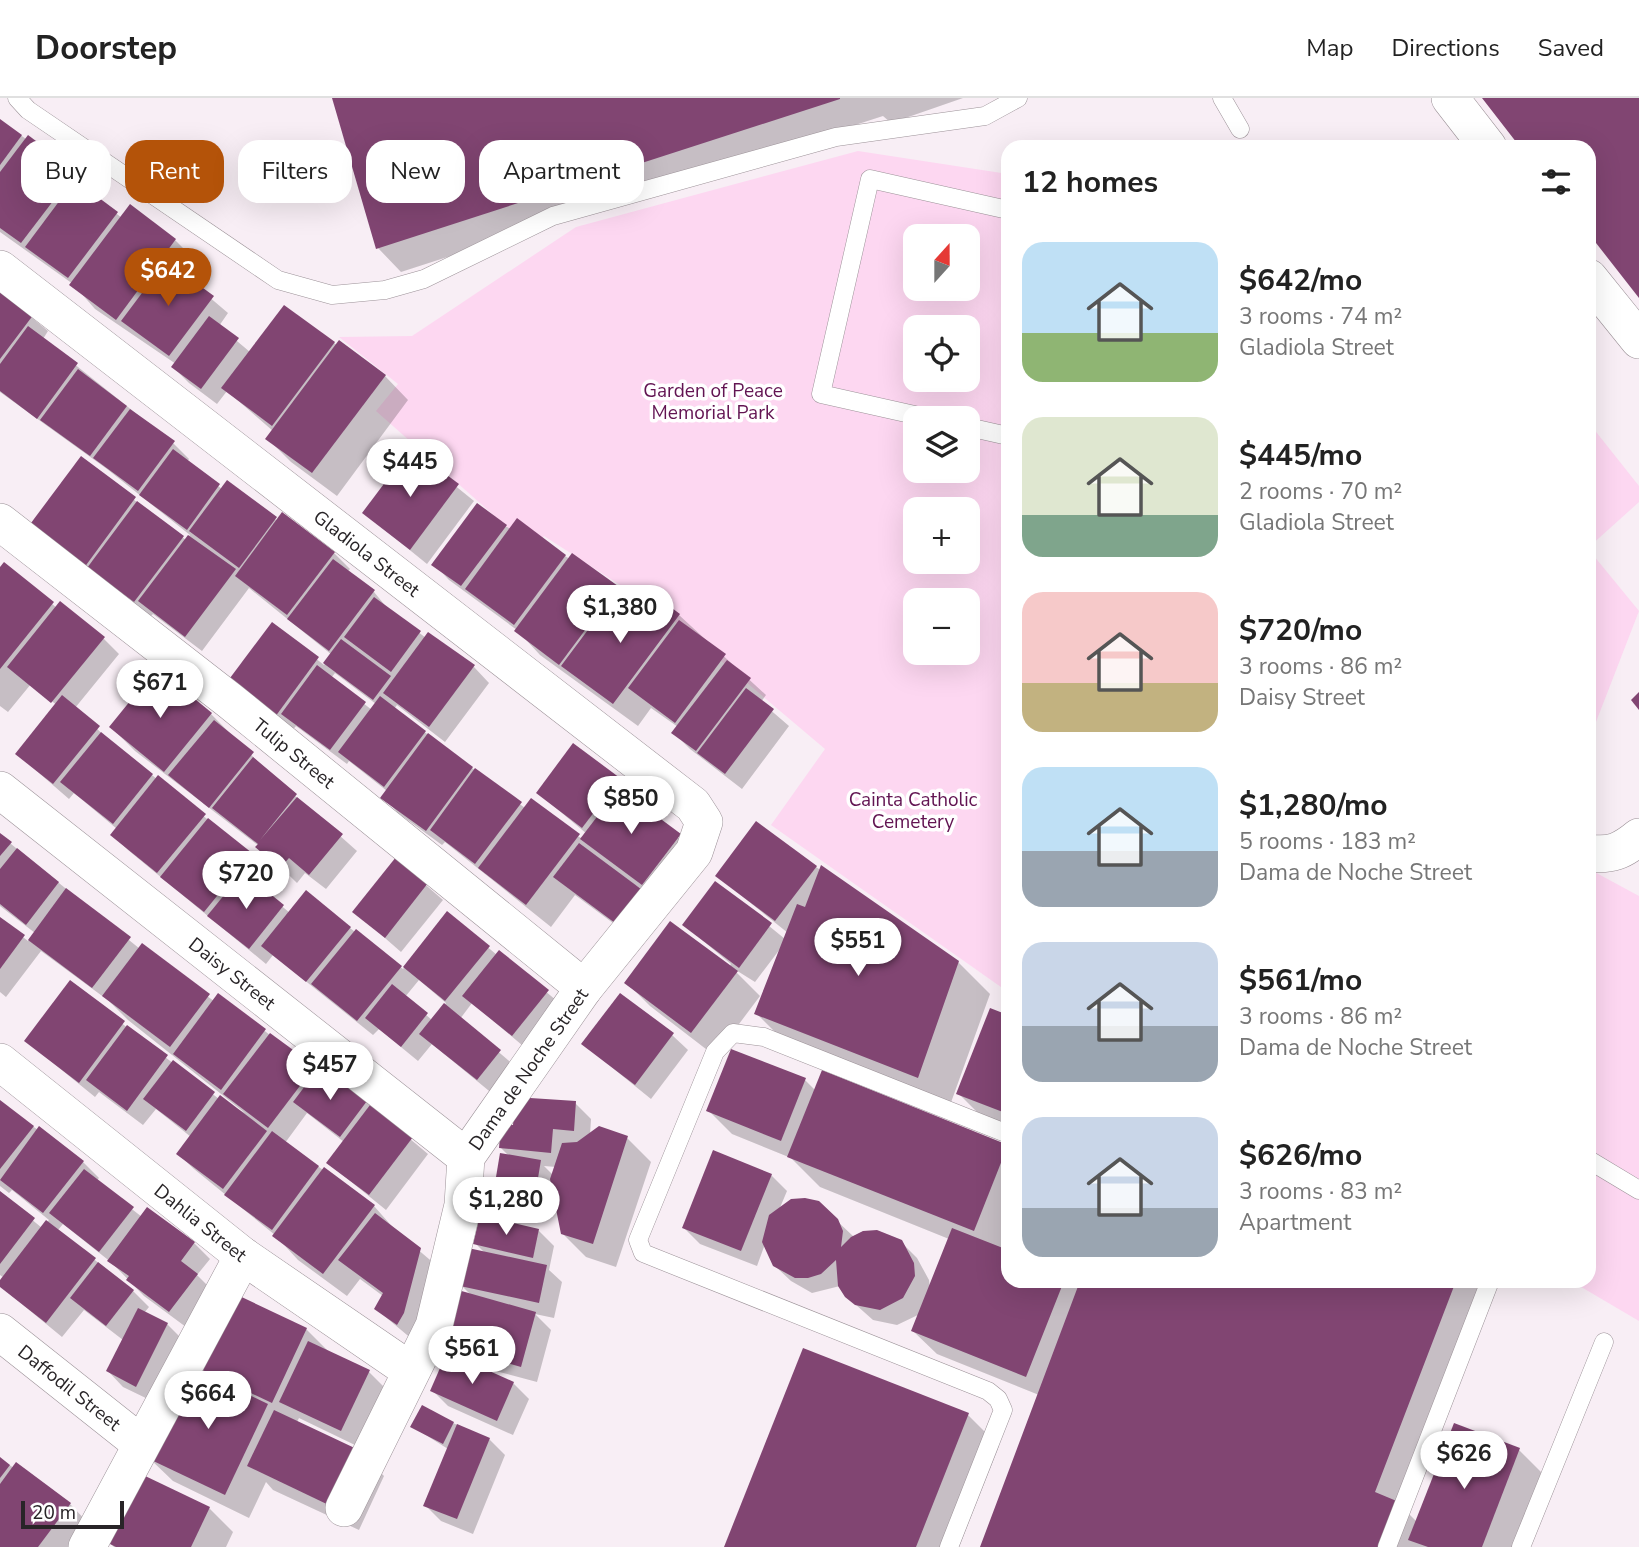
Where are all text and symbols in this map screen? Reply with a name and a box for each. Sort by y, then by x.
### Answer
text: Doorstep [35,26,177,71]
text: Map [1306,32,1353,64]
text: Directions [1391,32,1500,64]
text: Saved [1538,32,1604,64]
chip: Buy [21,140,111,203]
chip: Rent [125,140,224,203]
chip: Filters [238,140,352,203]
chip: New [366,140,465,203]
chip: Apartment [479,140,644,203]
text: 12 homes [1022,162,1158,203]
icon: filters [1537,163,1575,201]
north arrow [903,224,980,301]
map controls [903,224,980,665]
pin: $642 [127,248,209,308]
text: $642 [140,255,196,286]
text: $642/mo [1239,260,1362,301]
icon: home [1078,270,1162,354]
text: 3 rooms · 74 m² [1239,301,1402,332]
button: locate [903,315,980,392]
text: Gladiola Street [1239,332,1394,363]
park label: Garden of Peace Memorial Park [643,378,783,426]
button: layers [903,406,980,483]
text: $445/mo [1239,435,1362,476]
pin: $445 [369,440,451,499]
icon: home [1078,445,1162,529]
text: $445 [382,446,438,477]
text: 2 rooms · 70 m² [1239,476,1402,507]
button: + [903,497,980,574]
street label: Gladiola Street [308,504,425,603]
text: Gladiola Street [1239,507,1394,538]
pin: $1,380 [563,586,677,645]
button: − [903,588,980,665]
text: $1,380 [583,592,657,623]
text: $720/mo [1239,610,1362,651]
icon: home [1078,620,1162,704]
text: 3 rooms · 86 m² [1239,651,1402,682]
pin: $671 [119,660,201,720]
text: $671 [132,667,188,698]
text: Daisy Street [1239,682,1365,713]
street label: Tulip Street [247,713,340,795]
pin: $850 [590,776,672,836]
text: $850 [603,783,659,814]
text: $1,280/mo [1239,785,1388,826]
park label: Cainta Catholic Cemetery [849,787,978,835]
icon: home [1078,795,1162,879]
text: 5 rooms · 183 m² [1239,826,1416,857]
pin: $720 [205,852,287,911]
text: Dama de Noche Street [1239,857,1472,888]
text: $720 [218,858,274,889]
pin: $551 [817,918,899,978]
text: $551 [830,925,886,956]
street label: Daisy Street [183,932,281,1017]
text: $561/mo [1239,960,1362,1001]
icon: home [1078,970,1162,1054]
street label: Dama de Noche Street [463,983,595,1156]
text: 3 rooms · 86 m² [1239,1001,1402,1032]
text: Dama de Noche Street [1239,1032,1472,1063]
pin: $457 [289,1042,371,1102]
text: $457 [302,1049,358,1080]
text: $626/mo [1239,1135,1362,1176]
icon: home [1078,1145,1162,1229]
text: 3 rooms · 83 m² [1239,1176,1402,1207]
street label: Dahlia Street [148,1178,252,1268]
pin: $1,280 [449,1178,563,1237]
text: $1,280 [469,1184,543,1215]
text: Apartment [1239,1207,1351,1238]
pin: $561 [431,1326,513,1386]
text: $561 [444,1333,500,1364]
street label: Daffodil Street [12,1339,126,1437]
pin: $664 [167,1372,249,1431]
text: $664 [180,1378,236,1409]
pin: $626 [1423,1432,1505,1491]
text: $626 [1436,1438,1492,1469]
scale bar [21,1498,124,1530]
text: 20 m [32,1500,76,1526]

